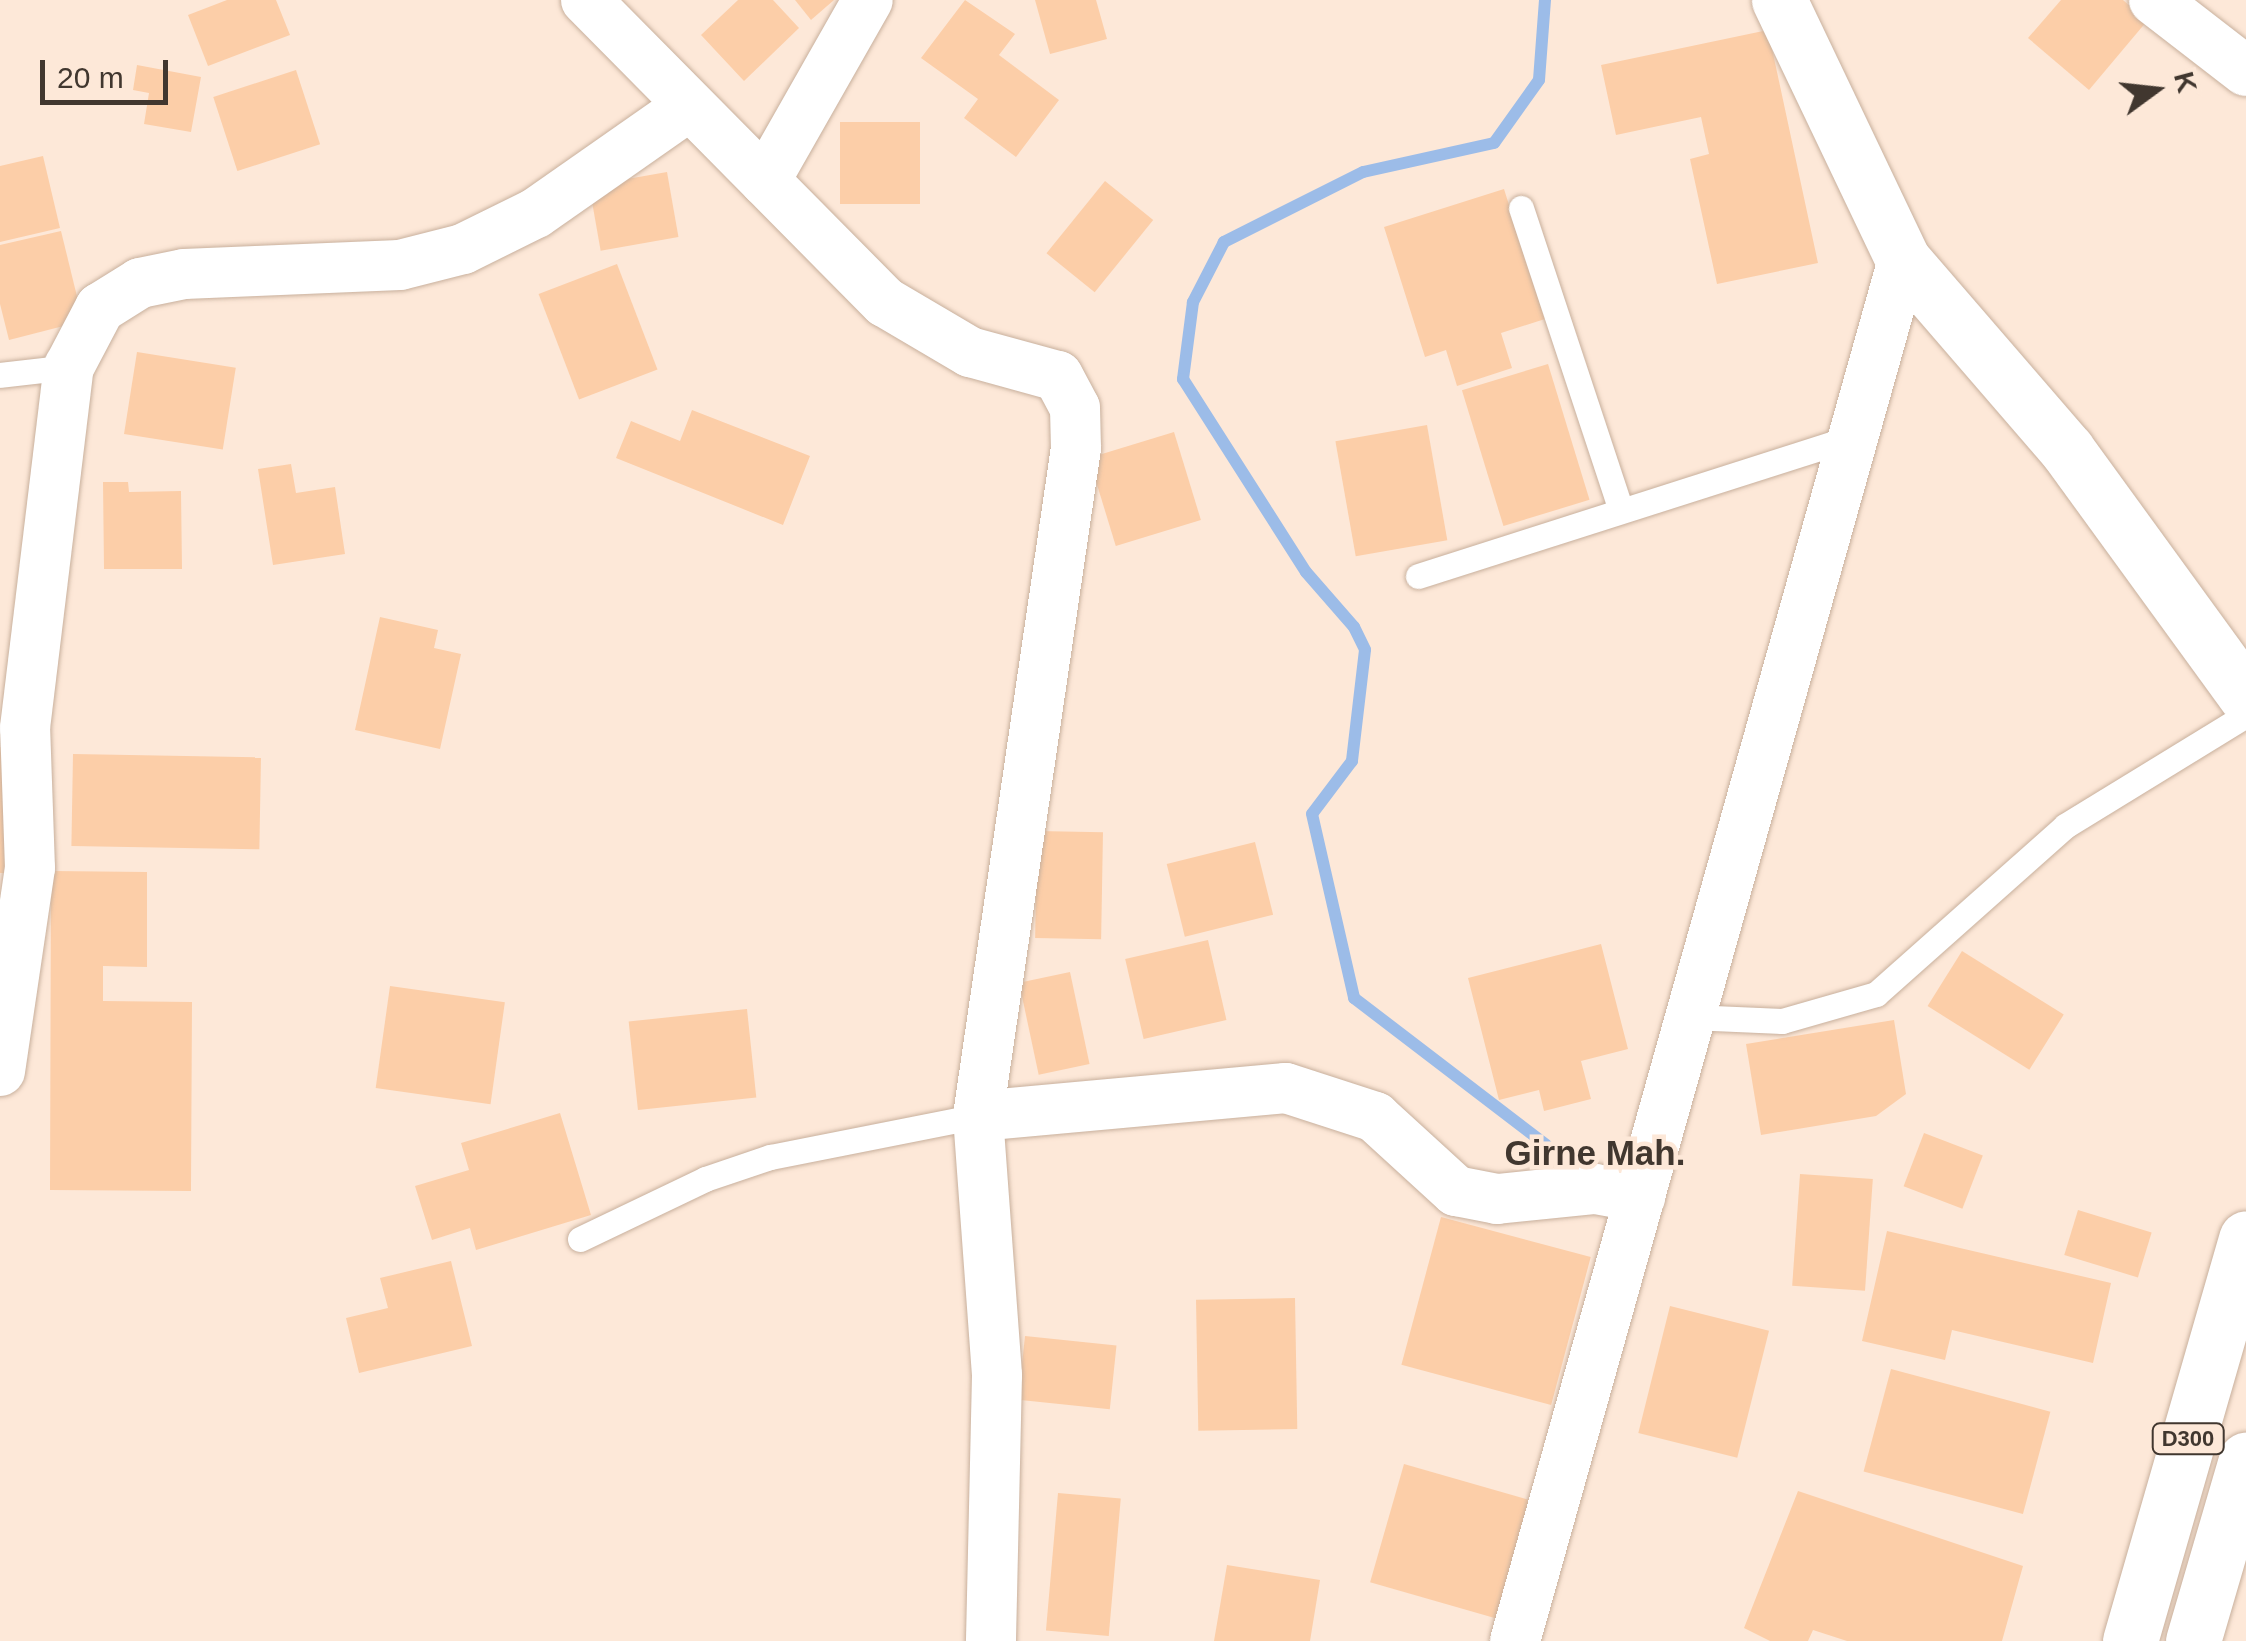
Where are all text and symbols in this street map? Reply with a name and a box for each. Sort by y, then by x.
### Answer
scale bar [45,40,172,102]
north arrow [2106,40,2206,140]
text: 20 m [57,61,124,94]
text: K [2168,68,2203,96]
district label: Girne Mah. [1505,1132,1685,1174]
road number: D300 [2150,1422,2226,1456]

